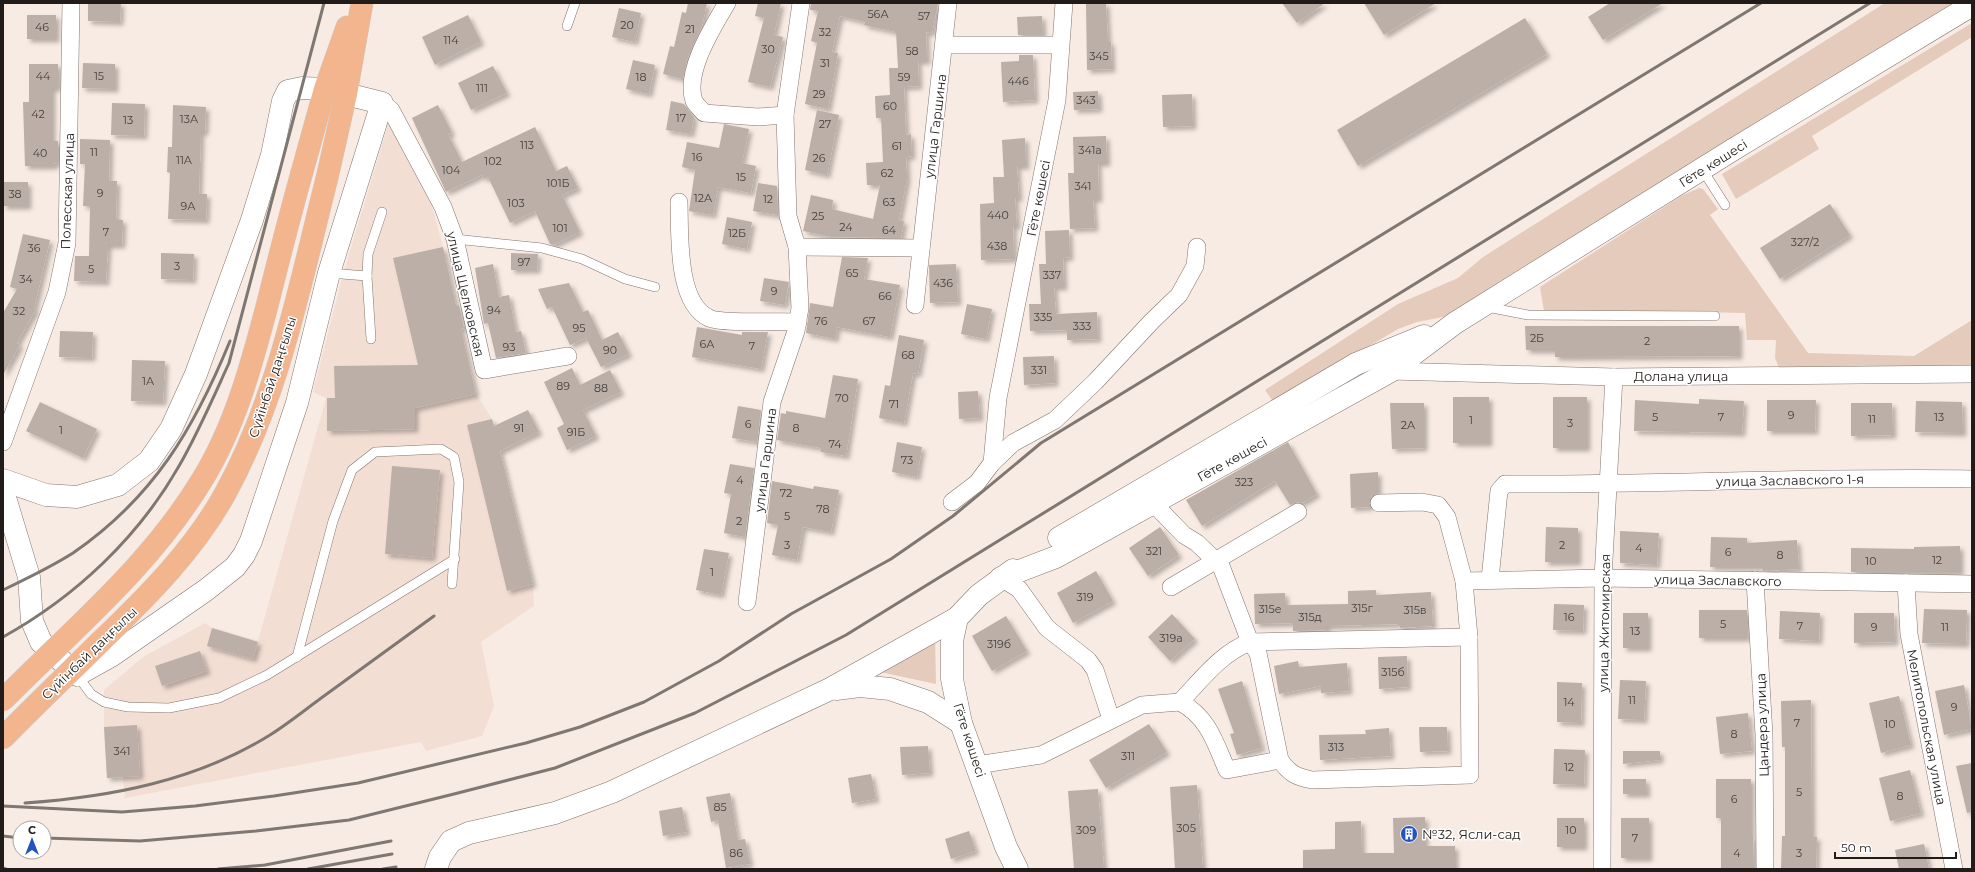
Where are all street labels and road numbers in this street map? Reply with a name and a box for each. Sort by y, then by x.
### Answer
street label: улица Гаршина [921,73,949,180]
street label: Полесская улица [57,132,77,250]
street label: Гёте көшесі [1676,136,1750,190]
street label: Гёте көшесі [1023,158,1053,238]
street label: улица Щелковская [444,229,488,358]
street label: Сүйінбай даңғылы [245,314,299,440]
street label: Долана улица [1634,368,1728,384]
street label: улица Гаршина [751,407,779,514]
street label: Гёте көшесі [1194,433,1270,485]
street label: улица Заславского 1-я [1715,471,1864,489]
street label: улица Житомирская [1595,554,1613,693]
street label: улица Заславского [1653,571,1782,589]
street label: Сүйінбай даңғылы [38,603,140,703]
street label: Мелитопольская улица [1904,648,1950,806]
street label: Цандера улица [1752,673,1772,777]
street label: Гёте көшесі [950,701,990,779]

